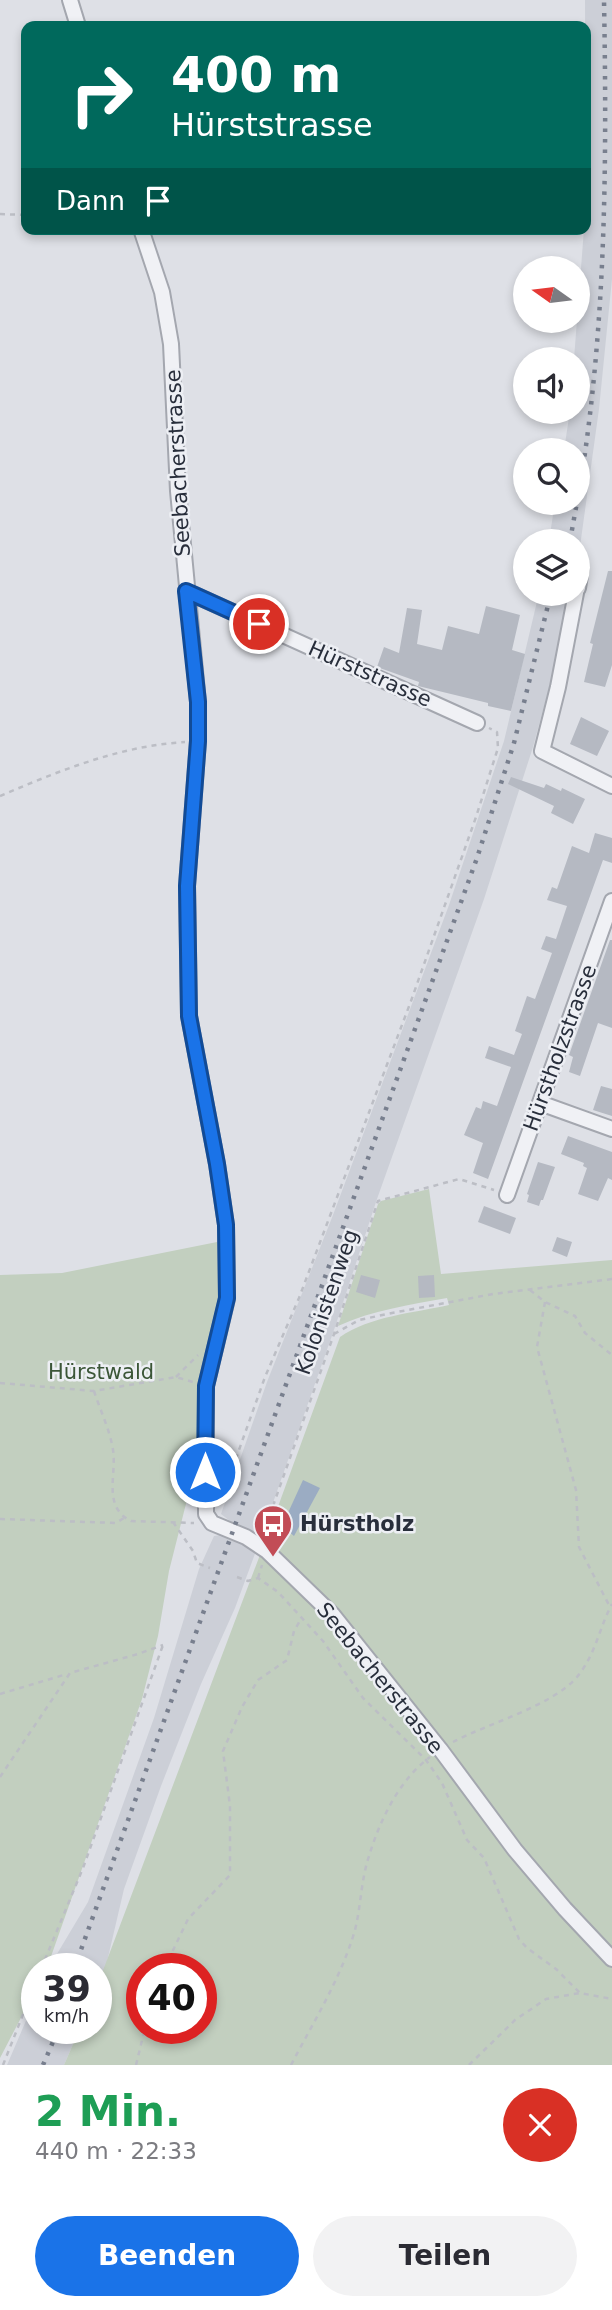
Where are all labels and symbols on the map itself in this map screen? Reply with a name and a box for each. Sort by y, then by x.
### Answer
north arrow [513,256,590,332]
street label: Seebacherstrasse [161,369,195,557]
pin [229,594,289,654]
street label: Hürststrasse [305,636,435,712]
street label: Hürstholzstrasse [519,961,601,1135]
street label: Kolonistenweg [291,1226,363,1378]
park label: Hürstwald [48,1360,154,1384]
position arrow [168,1435,242,1509]
bus stop icon: Hürstholz [252,1503,294,1558]
place label: Hürstholz [300,1512,414,1536]
street label: Seebacherstrasse [312,1598,448,1758]
speed limit sign: 40 [126,1953,217,2044]

